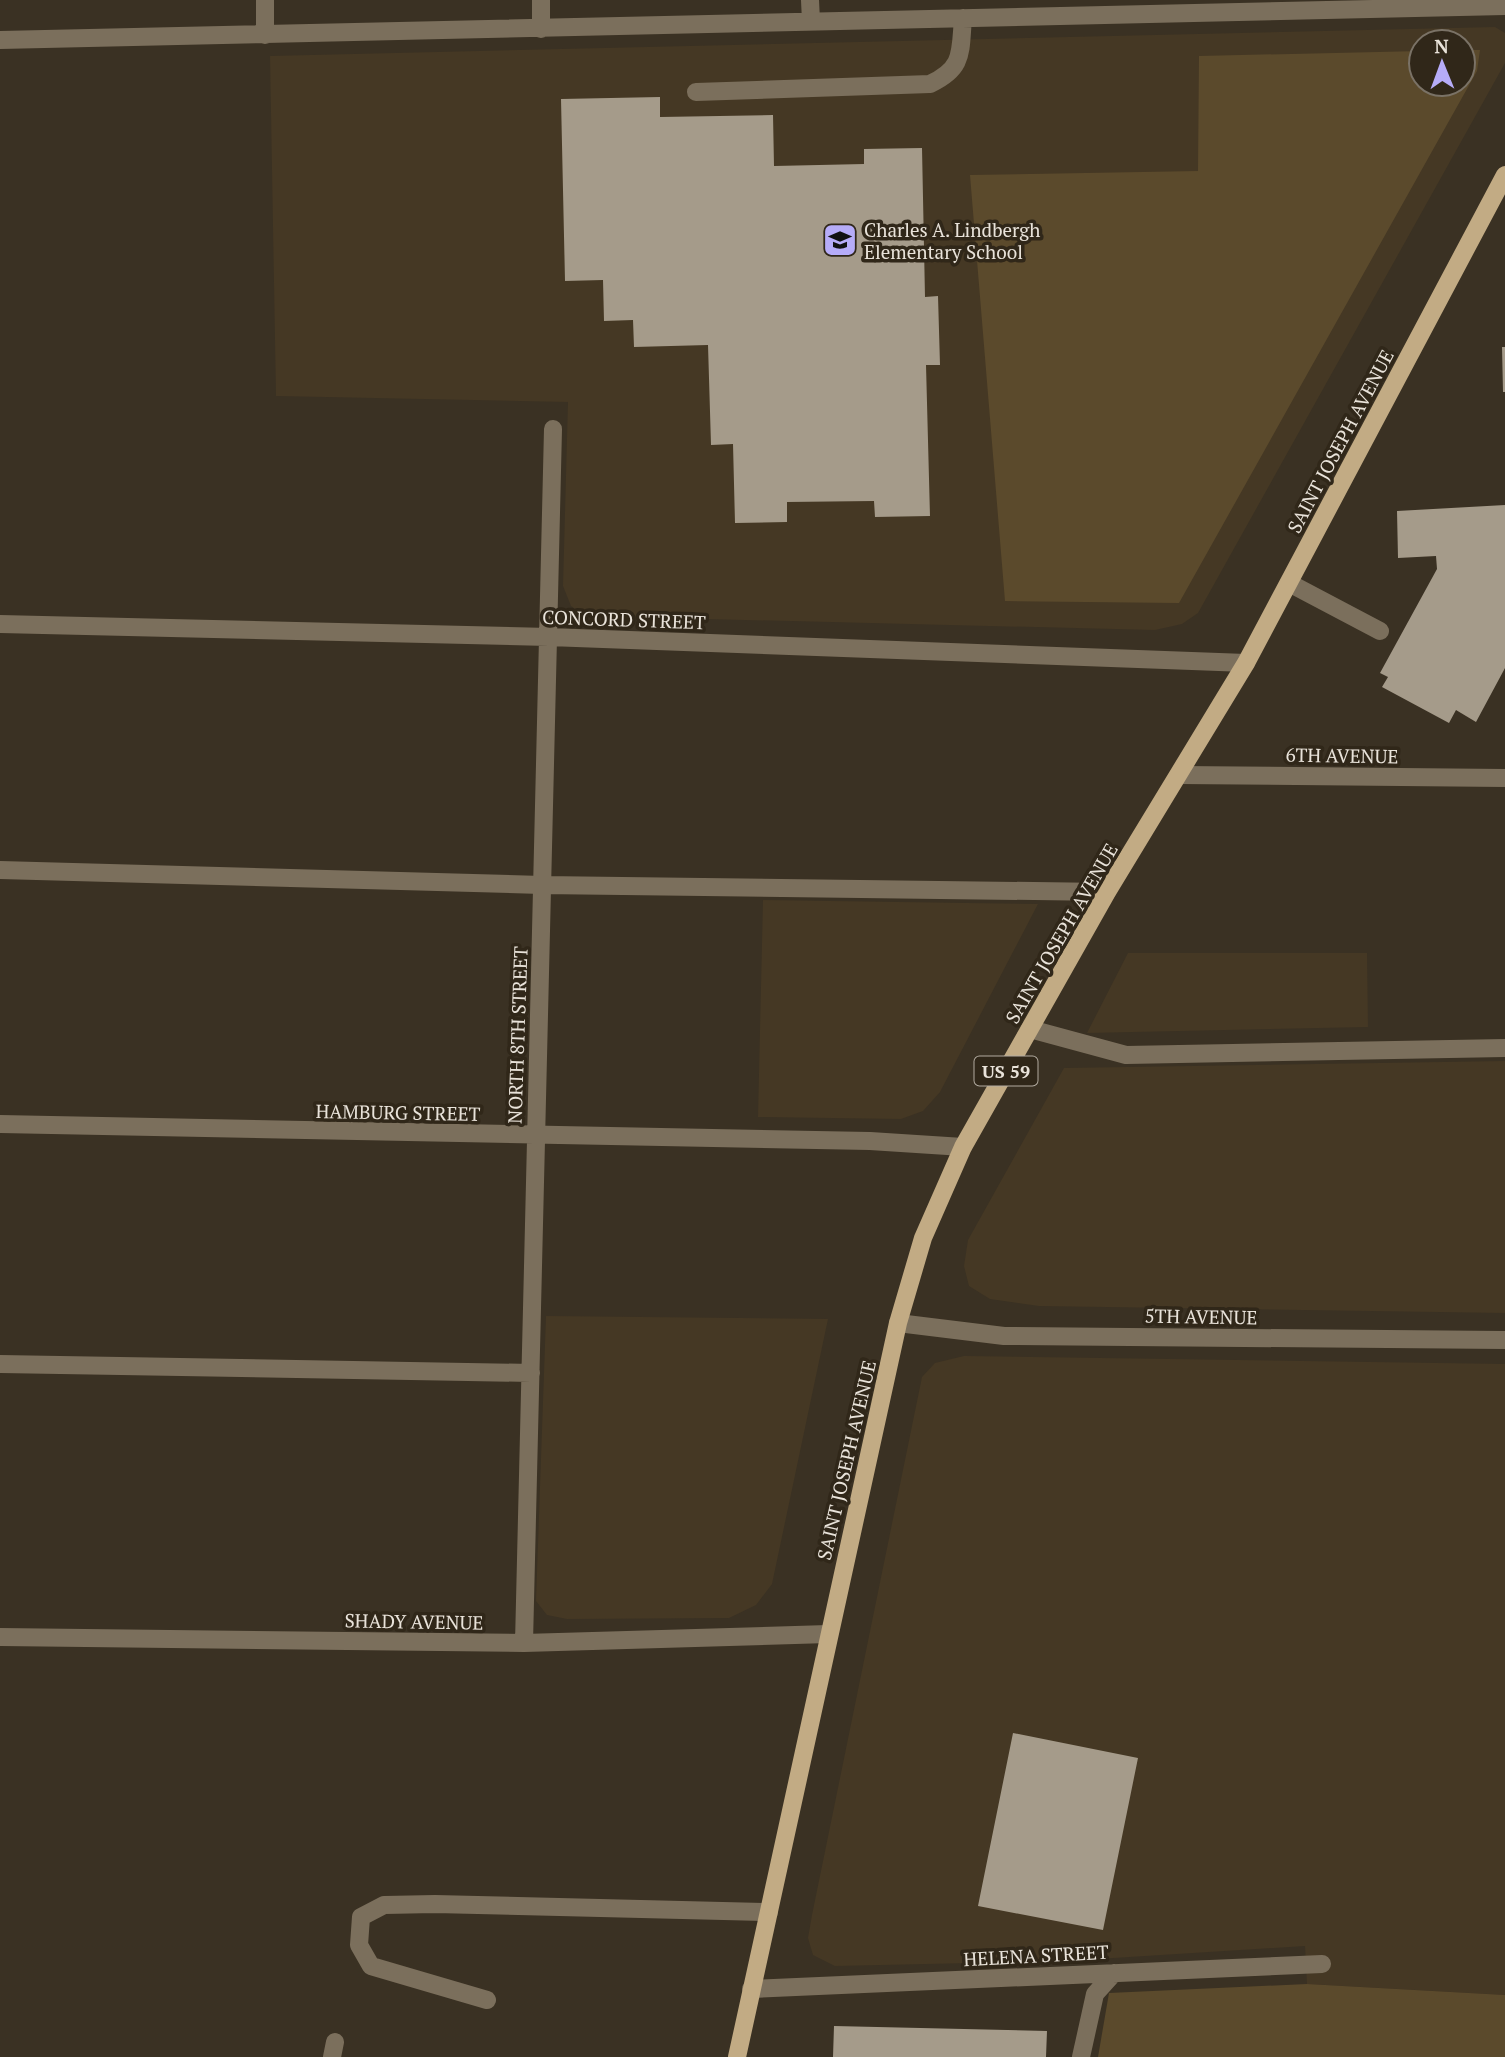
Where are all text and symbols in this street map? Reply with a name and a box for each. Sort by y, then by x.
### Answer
north arrow [1407,28,1477,98]
text: N [1434,33,1450,58]
place label: Charles A. Lindbergh Elementary School [864,217,1041,264]
school or university icon: Charles A. Lindbergh Elementary School [821,221,859,259]
street label: SAINT JOSEPH AVENUE [1281,345,1399,537]
street label: CONCORD STREET [542,604,706,634]
street label: 6TH AVENUE [1285,742,1399,768]
street label: SAINT JOSEPH AVENUE [999,838,1123,1028]
street label: NORTH 8TH STREET [501,946,533,1124]
road number: US 59 [974,1056,1038,1086]
street label: HAMBURG STREET [315,1098,481,1126]
street label: 5TH AVENUE [1144,1303,1258,1329]
street label: SAINT JOSEPH AVENUE [811,1358,881,1562]
street label: SHADY AVENUE [344,1607,484,1635]
street label: HELENA STREET [963,1939,1110,1971]

